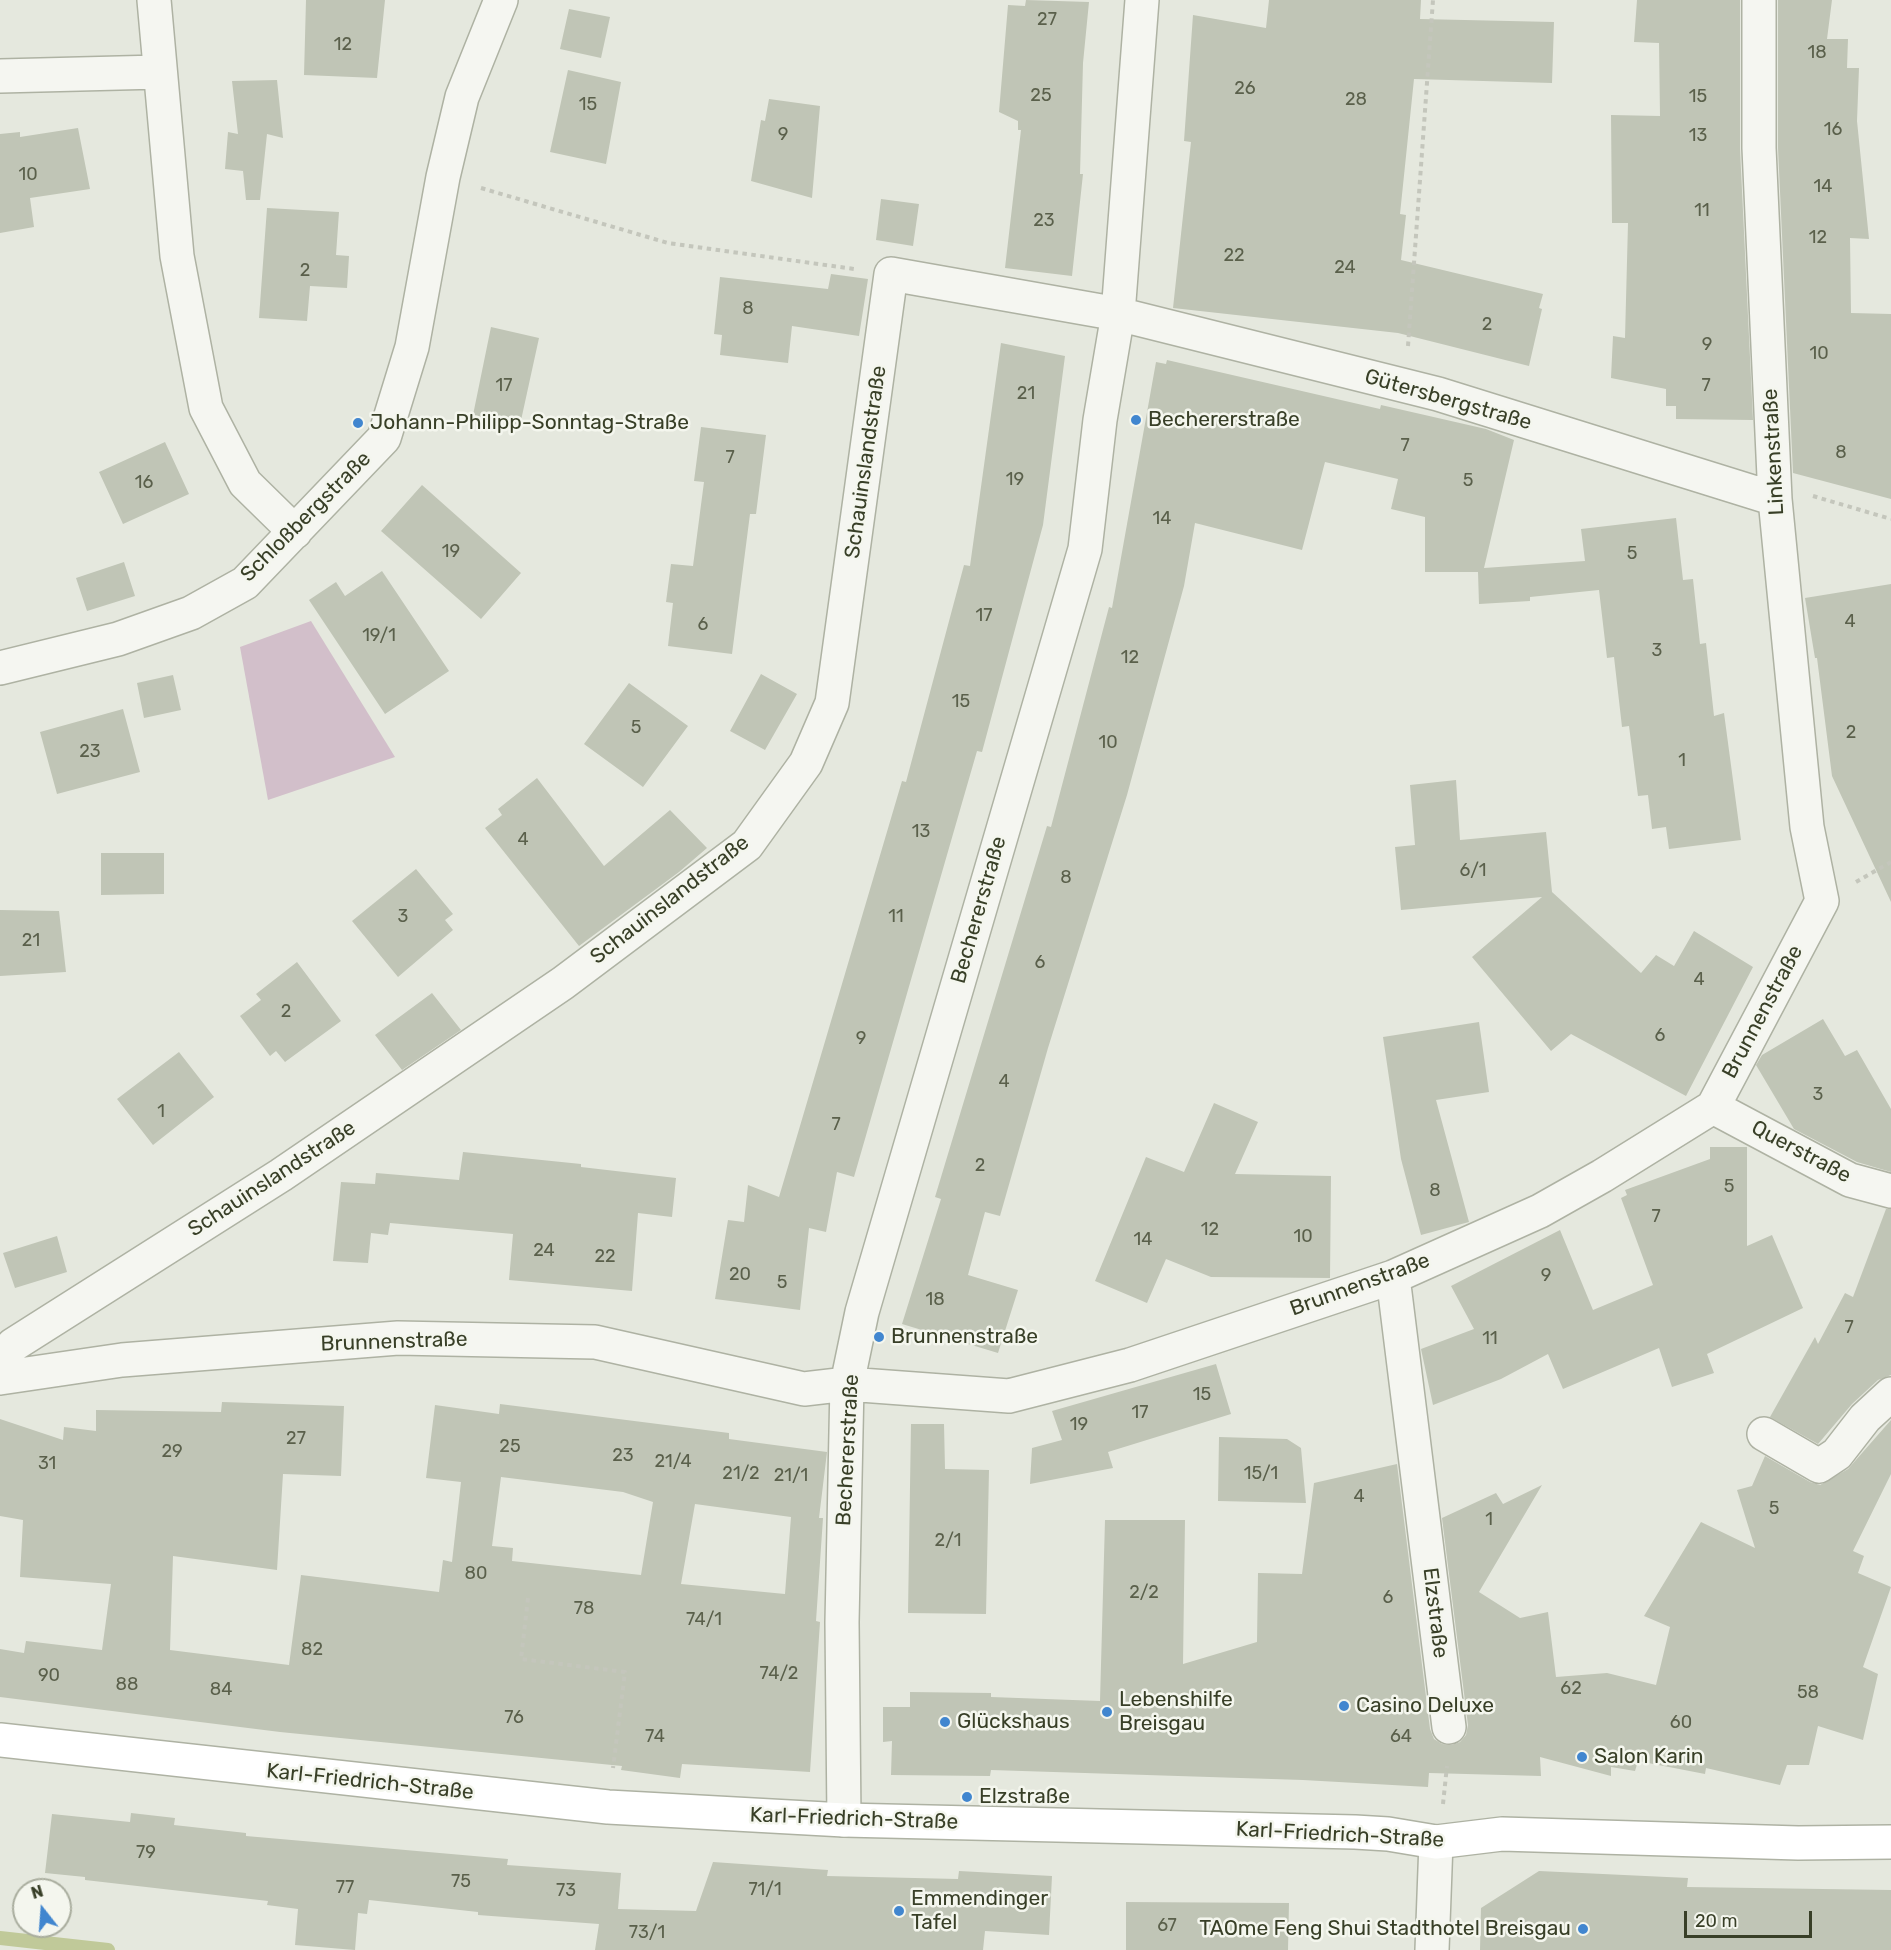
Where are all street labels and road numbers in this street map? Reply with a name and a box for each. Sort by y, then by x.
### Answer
street label: Schauinslandstraße [840,364,892,560]
street label: Gütersbergstraße [1362,364,1534,436]
street label: Linkenstraße [1758,388,1790,516]
street label: Schloßbergstraße [236,447,376,587]
street label: Schauinslandstraße [586,830,754,970]
street label: Bechererstraße [946,834,1012,986]
street label: Brunnenstraße [1717,941,1809,1083]
street label: Schauinslandstraße [184,1115,360,1243]
street label: Querstraße [1747,1115,1855,1189]
street label: Brunnenstraße [1287,1248,1433,1322]
street label: Brunnenstraße [320,1327,468,1357]
street label: Bechererstraße [831,1374,865,1526]
street label: Elzstraße [1417,1566,1453,1660]
street label: Karl-Friedrich-Straße [265,1759,475,1805]
street label: Karl-Friedrich-Straße [749,1803,959,1835]
street label: Karl-Friedrich-Straße [1235,1817,1445,1853]

